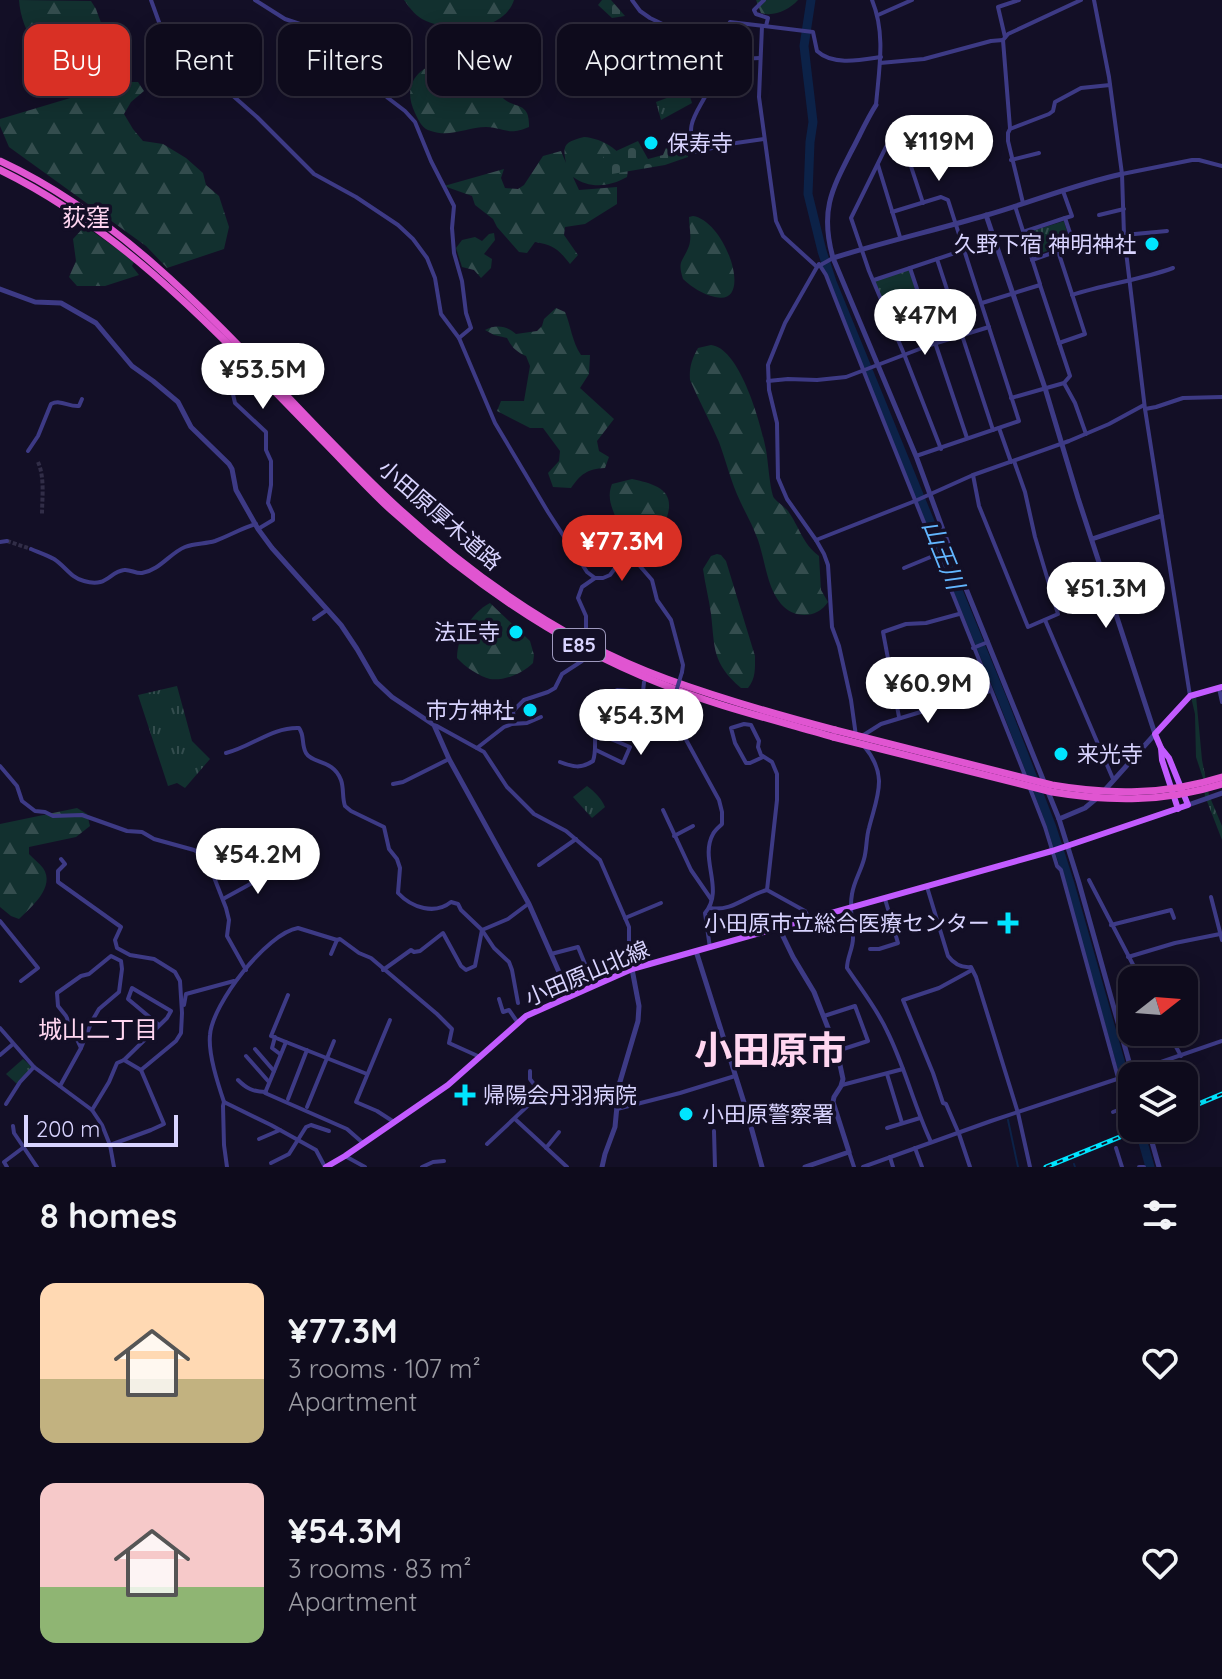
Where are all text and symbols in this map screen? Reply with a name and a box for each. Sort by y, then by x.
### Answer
chip: Buy [24,24,130,96]
chip: Rent [146,24,262,96]
chip: Filters [278,24,411,96]
chip: New [427,24,541,96]
chip: Apartment [557,24,752,96]
pin: ¥119M [883,115,995,183]
text: ¥119M [903,124,975,157]
place label: 保寿寺 [667,129,733,157]
marker: 保寿寺 [642,134,660,152]
district label: 荻窪 [62,202,110,232]
place label: 久野下宿 神明神社 [954,230,1136,258]
marker: 久野下宿 神明神社 [1143,235,1161,253]
pin: ¥47M [878,289,972,357]
text: ¥47M [892,298,958,331]
pin: ¥53.5M [198,343,328,411]
text: ¥53.5M [219,352,307,385]
street label: 小田原厚木道路 [373,454,507,576]
pin: ¥77.3M [557,515,687,583]
water label: 山王川 [917,516,972,596]
text: ¥77.3M [580,524,664,557]
pin: ¥51.3M [1041,562,1171,630]
text: ¥51.3M [1065,571,1147,604]
place label: 法正寺 [434,618,500,646]
marker: 法正寺 [507,623,525,641]
road number: E85 [553,629,605,661]
pin: ¥60.9M [863,657,993,725]
text: ¥60.9M [884,666,972,699]
pin: ¥54.3M [576,689,706,757]
place label: 市方神社 [426,696,514,724]
text: ¥54.3M [597,698,685,731]
marker: 市方神社 [521,701,539,719]
place label: 来光寺 [1077,740,1143,768]
marker: 来光寺 [1052,745,1070,763]
pin: ¥54.2M [193,828,323,896]
text: ¥54.2M [214,837,302,870]
place label: 小田原市立総合医療センター [704,909,990,937]
marker: 小田原市立総合医療センター [997,912,1019,934]
street label: 小田原山北線 [521,934,653,1012]
north arrow [1118,966,1198,1046]
map controls [1118,966,1198,1142]
district label: 城山二丁目 [38,1014,158,1044]
district label: 小田原市 [694,1026,846,1074]
button: layers [1118,1062,1198,1142]
place label: 帰陽会丹羽病院 [483,1081,637,1109]
marker: 帰陽会丹羽病院 [454,1084,476,1106]
place label: 小田原警察署 [702,1100,834,1128]
marker: 小田原警察署 [677,1105,695,1123]
scale bar [24,1111,178,1147]
text: 200 m [36,1115,100,1143]
icon: filters [1138,1193,1182,1237]
text: 8 homes [40,1194,177,1237]
text: ¥77.3M [288,1309,398,1352]
icon: home [104,1315,200,1411]
icon: heart [1138,1341,1182,1385]
text: 3 rooms · 107 m² [288,1352,481,1385]
text: Apartment [288,1385,417,1418]
text: ¥54.3M [288,1509,402,1552]
icon: home [104,1515,200,1611]
icon: heart [1138,1541,1182,1585]
text: 3 rooms · 83 m² [288,1552,471,1585]
text: Apartment [288,1585,417,1618]

